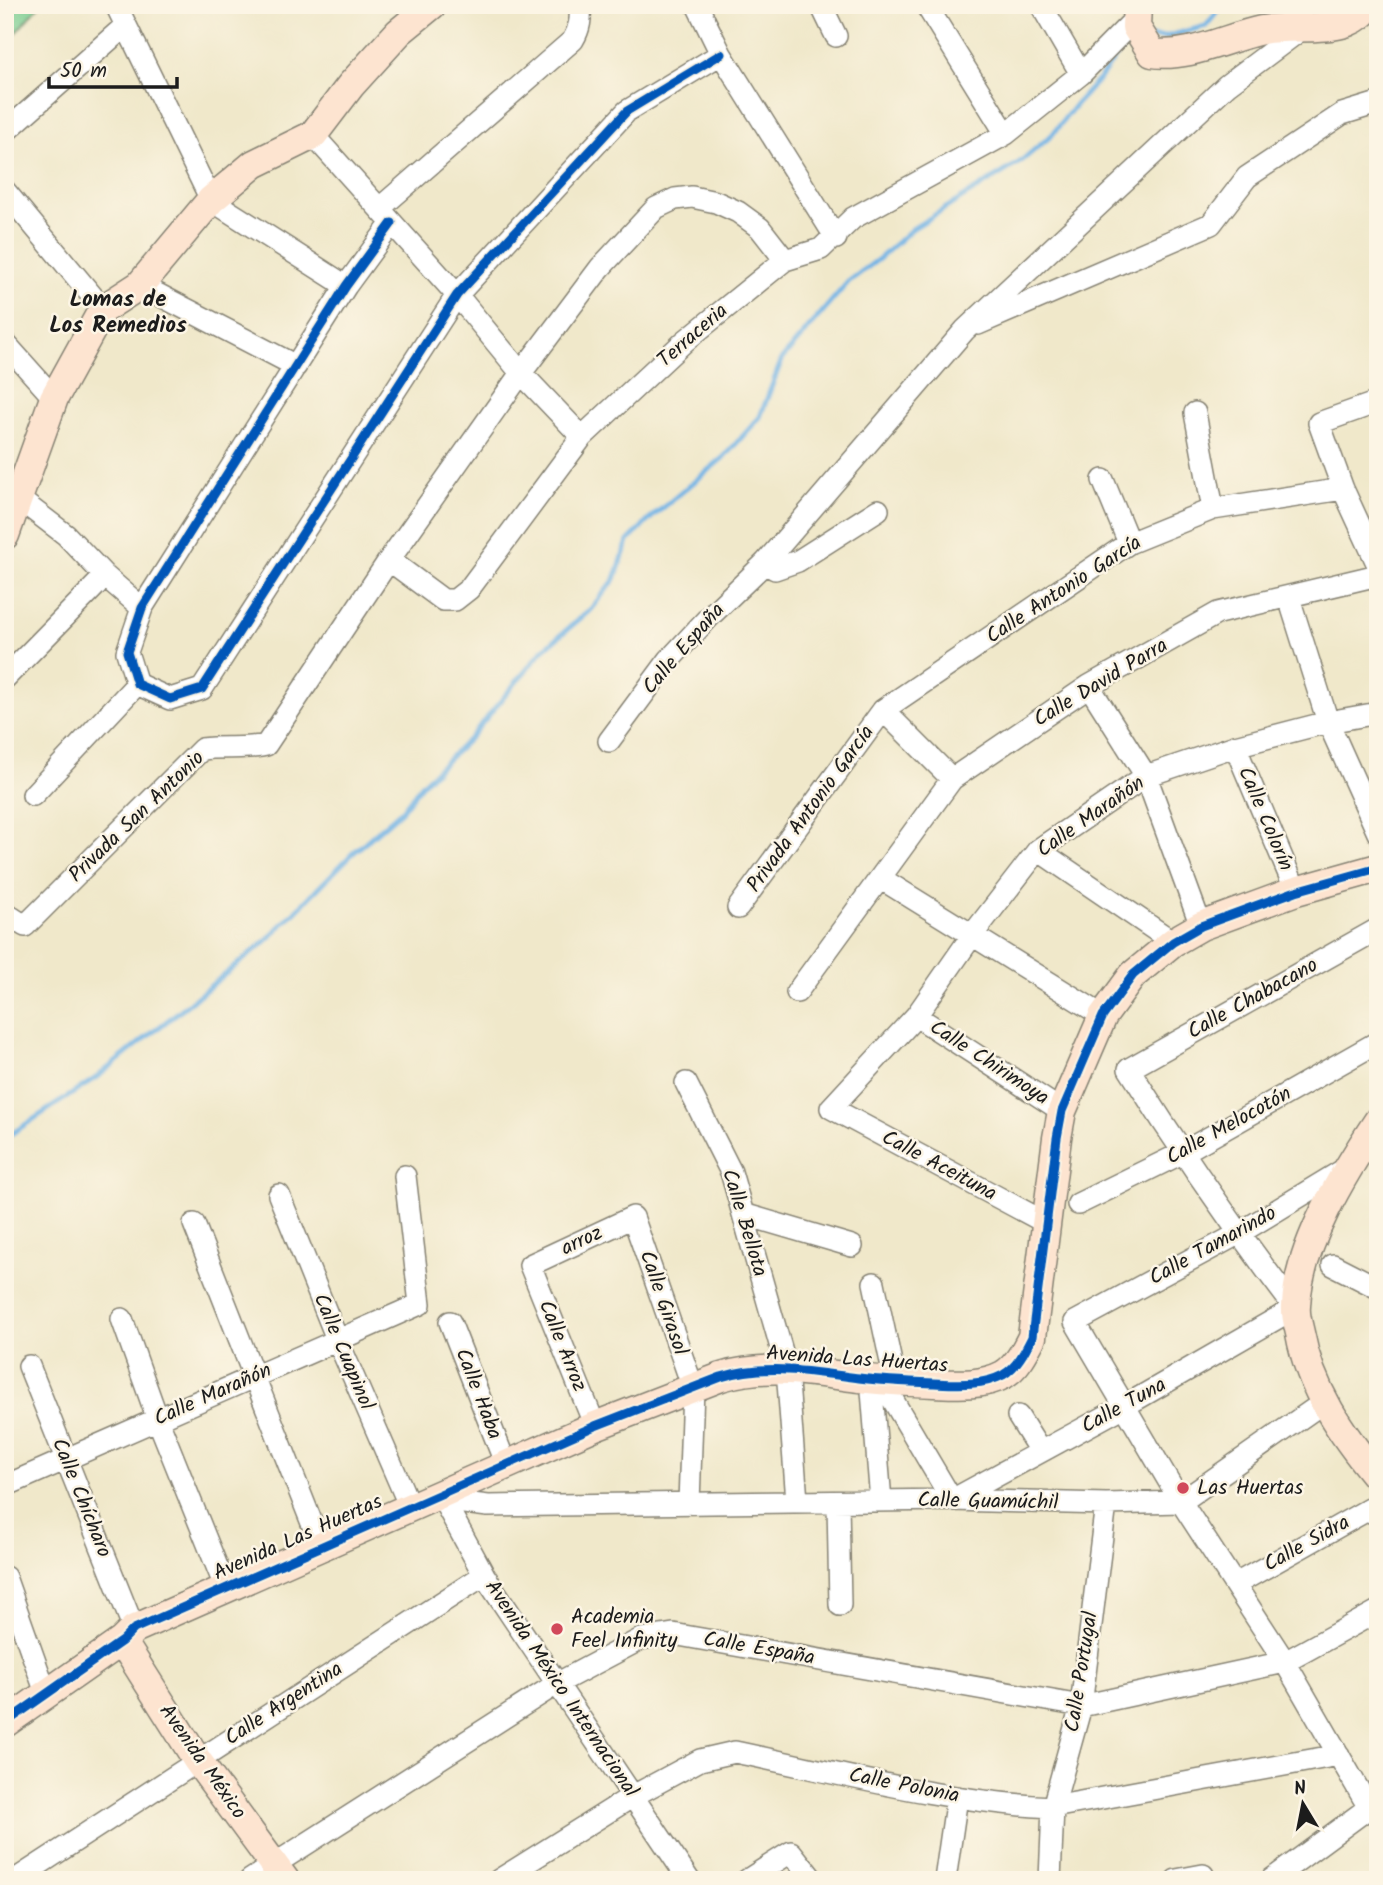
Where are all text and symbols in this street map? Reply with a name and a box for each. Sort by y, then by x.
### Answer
scale bar [49,46,177,90]
text: 50 m [60,55,107,88]
district label: Lomas de Los Remedios [49,282,187,344]
street label: Terraceria [650,296,736,376]
street label: Calle Antonio García [979,527,1149,653]
street label: Calle España [635,596,733,702]
street label: Calle David Parra [1027,630,1175,736]
street label: Privada Antonio García [739,718,883,900]
street label: Privada San Antonio [61,743,213,891]
street label: Calle Colorín [1228,762,1302,876]
street label: Calle Marañón [1030,767,1152,867]
street label: Calle Chabacano [1182,949,1324,1049]
street label: Calle Chirimoya [922,1012,1056,1114]
street label: Calle Melocotón [1160,1078,1298,1174]
street label: Calle Aceituna [875,1122,1003,1210]
street label: Calle Bellota [712,1165,776,1281]
street label: Calle Tamarindo [1143,1197,1283,1295]
street label: arroz [556,1217,608,1265]
street label: Calle Girasol [630,1246,696,1360]
street label: Calle Cuapinol [304,1288,382,1416]
street label: Calle Arroz [529,1295,595,1397]
street label: Avenida Las Huertas [765,1337,949,1383]
street label: Calle Haba [446,1344,510,1444]
street label: Calle Marañón [149,1354,277,1436]
street label: Calle Tuna [1075,1369,1173,1443]
street label: Calle Chícharo [42,1433,120,1563]
place label: Las Huertas [1197,1472,1303,1505]
marker: Las Huertas [1175,1480,1191,1496]
street label: Calle Guamúchil [917,1484,1059,1520]
street label: Avenida Las Huertas [208,1486,388,1590]
street label: Calle Sidra [1258,1507,1356,1581]
street label: Avenida México Internacional [476,1574,646,1804]
place label: Academia Feel Infinity [571,1601,678,1658]
street label: Calle Portugal [1056,1609,1108,1735]
marker: Academia Feel Infinity [549,1621,565,1637]
street label: Calle España [701,1623,817,1675]
street label: Calle Argentina [218,1653,350,1755]
street label: Avenida México [150,1697,254,1827]
street label: Calle Polonia [846,1759,962,1813]
north arrow [1268,1770,1338,1840]
text: N [1292,1773,1309,1805]

